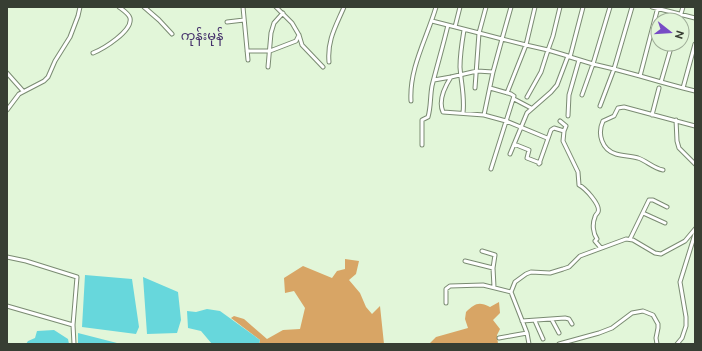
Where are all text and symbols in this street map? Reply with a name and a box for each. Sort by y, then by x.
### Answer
north arrow [650,12,690,52]
district label: ကုန်းမုန် [181,27,223,46]
text: N [673,29,687,41]

